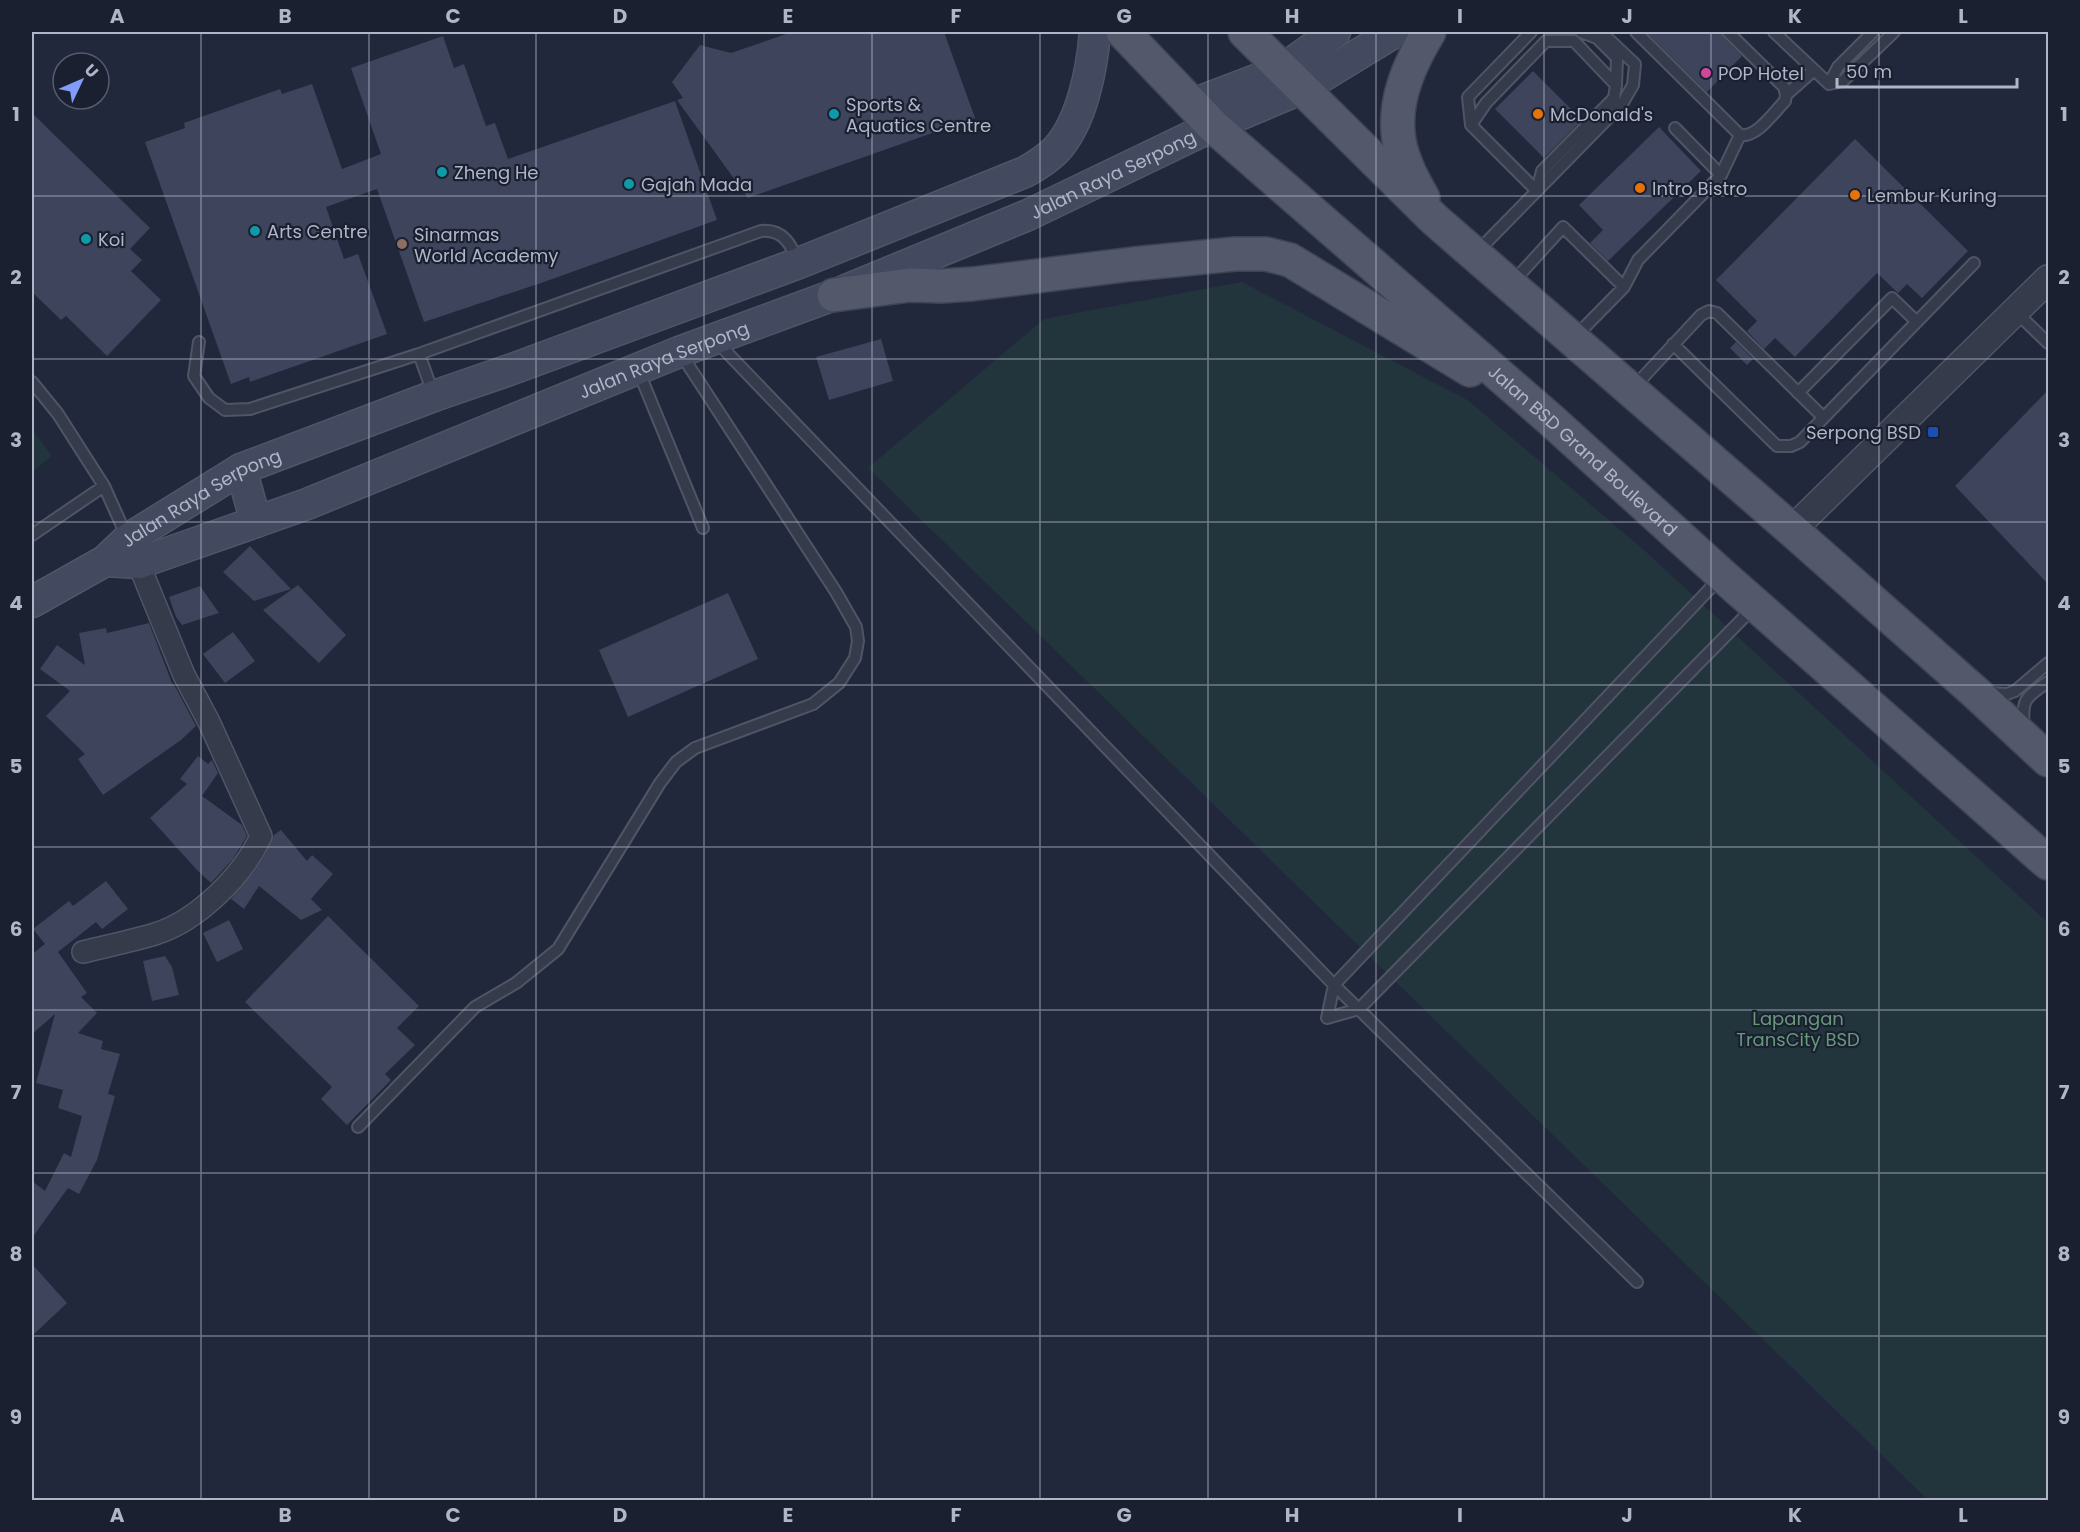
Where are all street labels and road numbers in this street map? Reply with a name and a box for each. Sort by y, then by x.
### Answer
street label: Jalan Raya Serpong [1026,124,1200,225]
street label: Jalan Raya Serpong [575,315,752,404]
street label: Jalan BSD Grand Boulevard [1483,359,1683,541]
street label: Jalan Raya Serpong [115,442,285,552]

